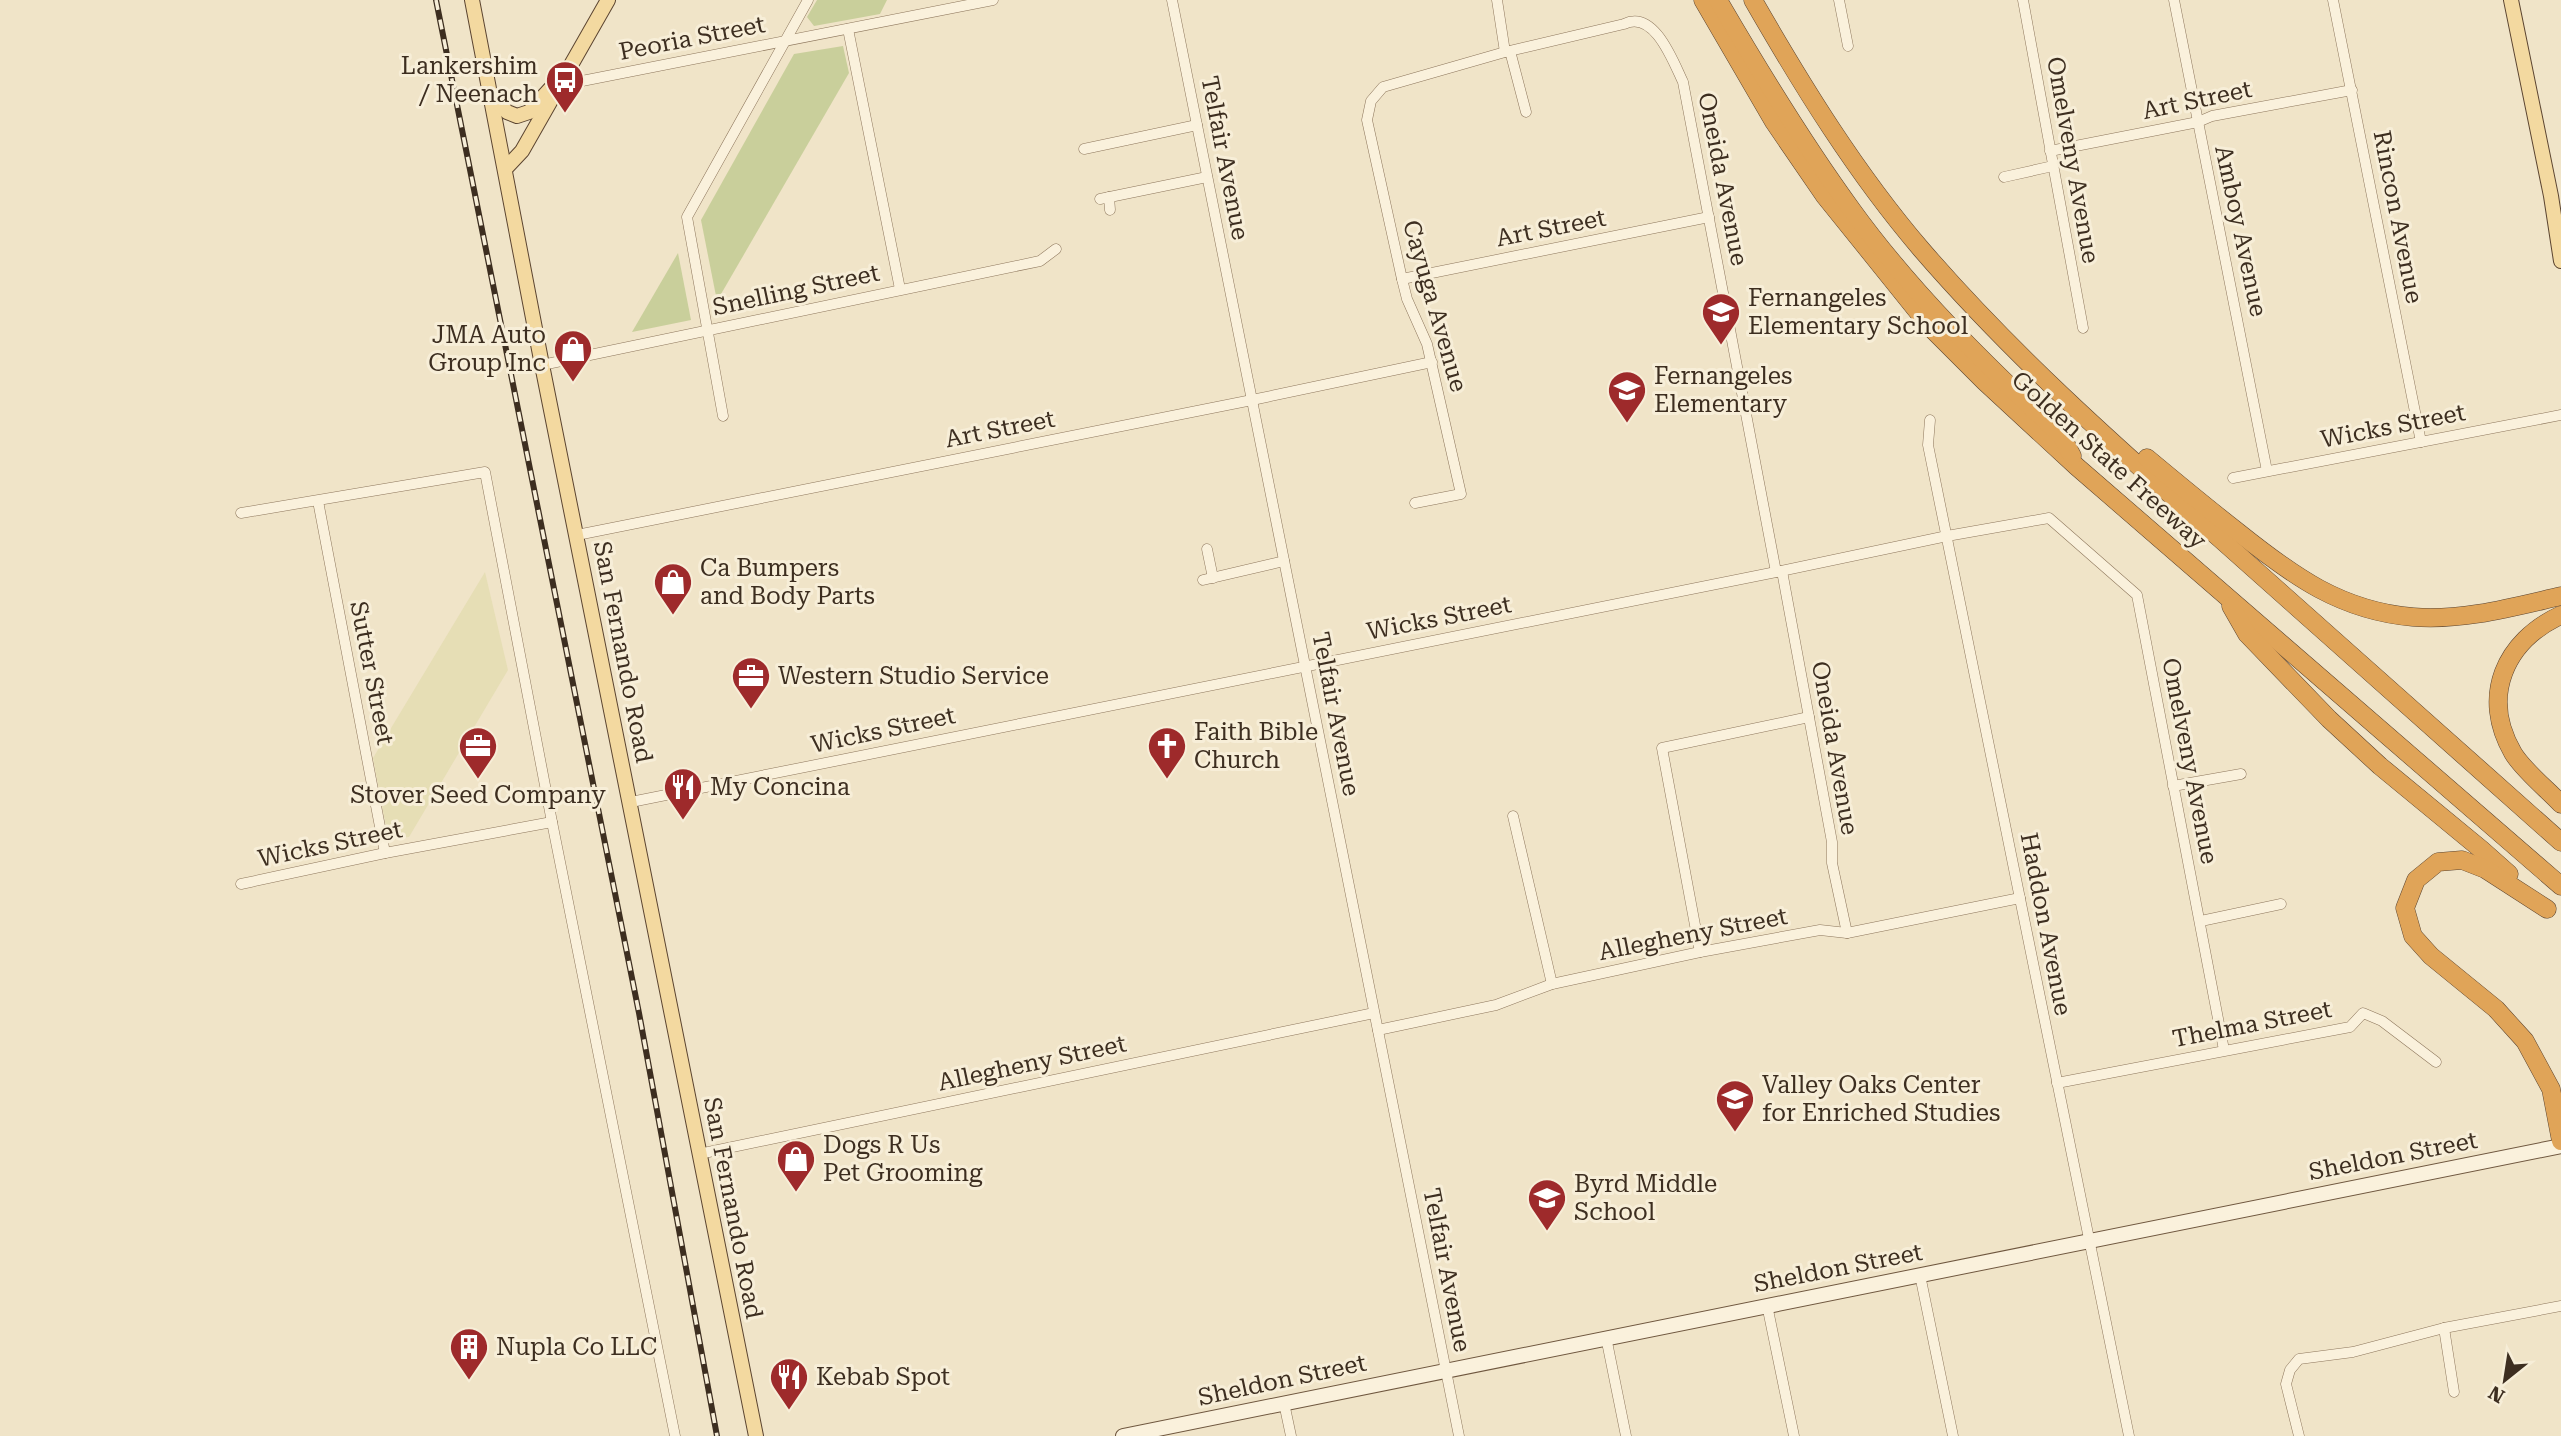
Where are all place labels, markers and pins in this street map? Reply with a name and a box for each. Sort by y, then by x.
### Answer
place label: Lankershim / Neenach [401,52,538,108]
bus stop icon: Lankershim / Neenach [544,59,586,114]
place label: Fernangeles Elementary School [1748,284,1968,340]
school or university icon: Fernangeles Elementary School [1700,291,1742,346]
place label: JMA Auto Group Inc [428,321,546,377]
shop icon: JMA Auto Group Inc [552,328,594,383]
place label: Fernangeles Elementary [1654,362,1792,418]
school or university icon: Fernangeles Elementary [1606,369,1648,424]
place label: Ca Bumpers and Body Parts [700,554,875,610]
shop icon: Ca Bumpers and Body Parts [652,561,694,616]
office icon: Western Studio Service [730,655,772,710]
place label: Western Studio Service [778,662,1049,690]
place label: Faith Bible Church [1194,718,1318,774]
office icon: Stover Seed Company [457,725,499,780]
church icon: Faith Bible Church [1146,725,1188,780]
restaurant icon: My Concina [662,766,704,821]
place label: My Concina [710,773,850,801]
place label: Stover Seed Company [350,781,607,809]
place label: Valley Oaks Center for Enriched Studies [1762,1071,2000,1127]
school or university icon: Valley Oaks Center for Enriched Studies [1714,1078,1756,1133]
place label: Dogs R Us Pet Grooming [823,1131,983,1187]
shop icon: Dogs R Us Pet Grooming [775,1138,817,1193]
place label: Byrd Middle School [1574,1170,1717,1226]
school or university icon: Byrd Middle School [1526,1177,1568,1232]
building icon: Nupla Co LLC [448,1326,490,1381]
place label: Nupla Co LLC [496,1333,657,1361]
restaurant icon: Kebab Spot [768,1356,810,1411]
place label: Kebab Spot [816,1363,950,1391]

